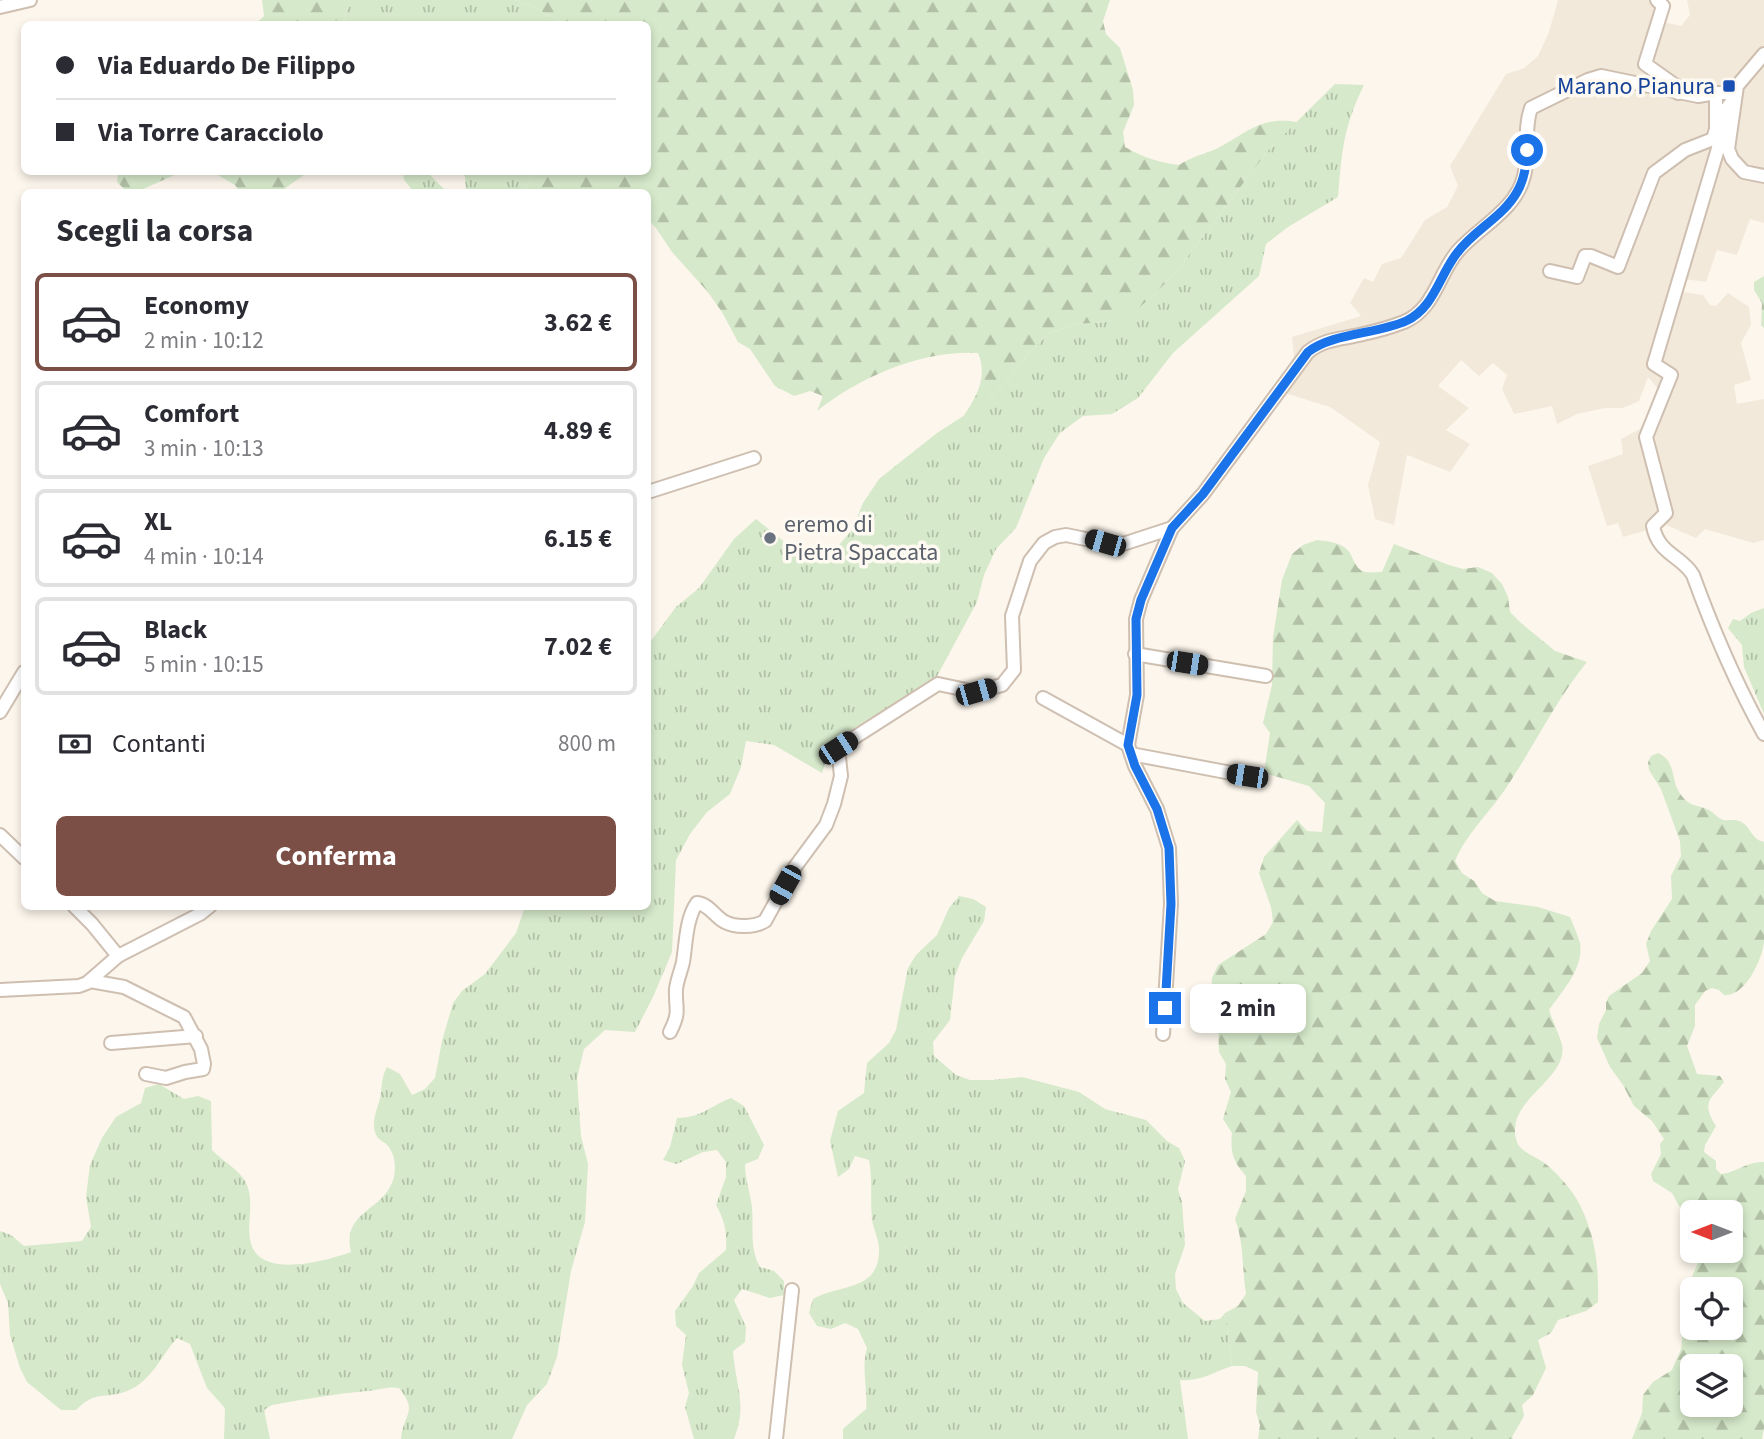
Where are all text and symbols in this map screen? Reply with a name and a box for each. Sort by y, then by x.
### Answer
text: Via Eduardo De Filippo [98,47,355,84]
place label: Marano Pianura [1557,69,1715,104]
marker: Marano Pianura [1721,78,1737,94]
text: Via Torre Caracciolo [98,114,324,151]
route start [1511,134,1543,166]
text: Scegli la corsa [56,208,253,254]
text: Economy [144,287,249,324]
icon: car [60,291,123,354]
text: 3.62 € [544,304,612,341]
text: 2 min · 10:12 [144,324,264,357]
text: Comfort [144,395,239,432]
icon: car [60,399,123,462]
text: 4.89 € [544,412,612,449]
text: 3 min · 10:13 [144,432,264,465]
text: XL [144,503,172,540]
icon: car [60,507,123,570]
place label: eremo di Pietra Spaccata [784,507,938,570]
text: 6.15 € [544,520,612,557]
car [1082,527,1129,559]
marker: eremo di Pietra Spaccata [762,530,778,546]
text: 4 min · 10:14 [144,540,264,573]
text: Black [144,611,207,648]
icon: car [60,615,123,678]
text: 7.02 € [544,628,612,665]
text: 5 min · 10:15 [144,648,264,681]
car [1165,649,1210,677]
car [953,676,1000,708]
icon: cash [56,725,94,763]
text: Contanti [112,725,206,762]
text: 800 m [558,727,616,760]
car [815,728,862,768]
car [1225,762,1270,790]
button: Conferma [56,816,616,896]
car [766,862,805,908]
callout: 2 min [1190,984,1305,1032]
route end [1149,992,1181,1024]
text: 2 min [1220,992,1276,1025]
north arrow [1680,1200,1743,1264]
map controls [1680,1200,1743,1417]
button: locate [1680,1277,1743,1340]
button: layers [1680,1354,1743,1417]

